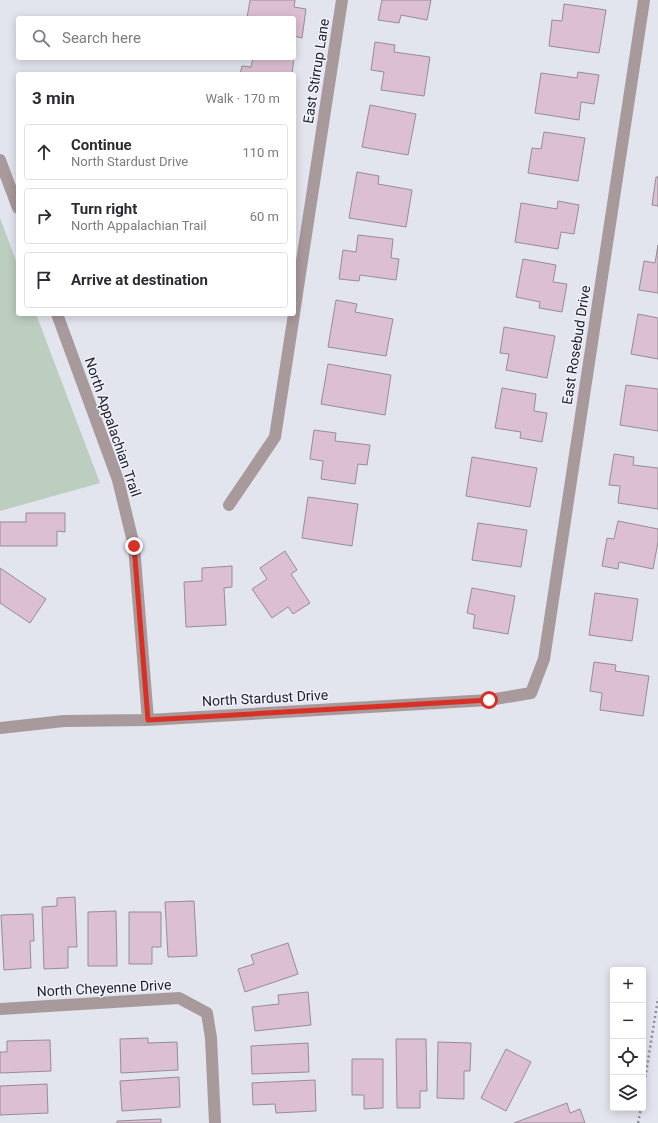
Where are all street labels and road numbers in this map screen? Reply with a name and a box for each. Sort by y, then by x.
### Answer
street label: East Stirrup Lane [300,17,332,125]
street label: East Rosebud Drive [559,284,593,406]
street label: North Appalachian Trail [82,355,144,499]
street label: North Stardust Drive [202,687,328,709]
street label: North Cheyenne Drive [36,976,172,1000]

